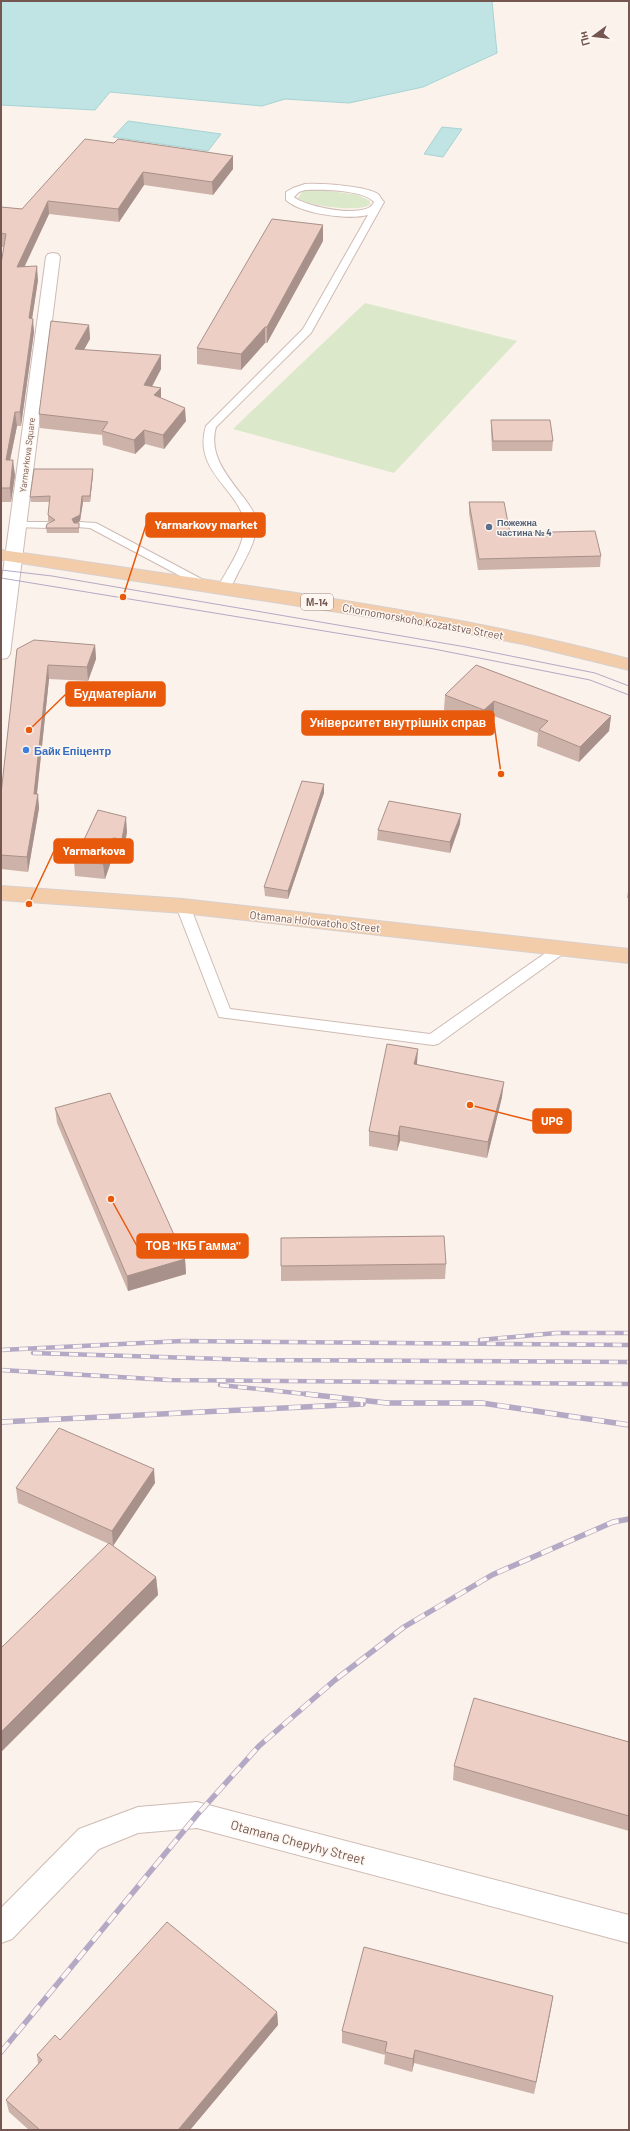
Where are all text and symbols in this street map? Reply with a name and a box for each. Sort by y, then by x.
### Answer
north arrow [574,16,614,56]
text: Пн [576,30,592,47]
street label: Yarmarkova Square [17,417,37,493]
callout: Yarmarkovy market [146,513,265,537]
text: Yarmarkovy market [154,517,258,531]
place label: Пожежна частина № 4 [497,517,552,538]
marker: Пожежна частина № 4 [484,522,494,532]
road number: М-14 [301,594,333,610]
street label: Chornomorskoho Kozatstva Street [341,600,505,642]
callout: Будматеріали [66,682,165,706]
text: Будматеріали [74,686,156,701]
callout: Університет внутрішніх справ [302,711,494,735]
text: Університет внутрішніх справ [310,715,486,730]
place label: Байк Епіцентр [34,744,111,757]
marker: Байк Епіцентр [21,745,31,755]
callout: Yarmarkova [54,839,133,863]
text: Yarmarkova [63,843,125,857]
street label: Otamana Holovatoho Street [249,908,381,934]
callout: UPG [533,1109,571,1133]
text: UPG [541,1113,563,1127]
callout: ТОВ "ІКБ Гамма" [137,1234,248,1258]
text: ТОВ "ІКБ Гамма" [145,1238,241,1252]
street label: Otamana Chepyhy Street [229,1816,367,1868]

